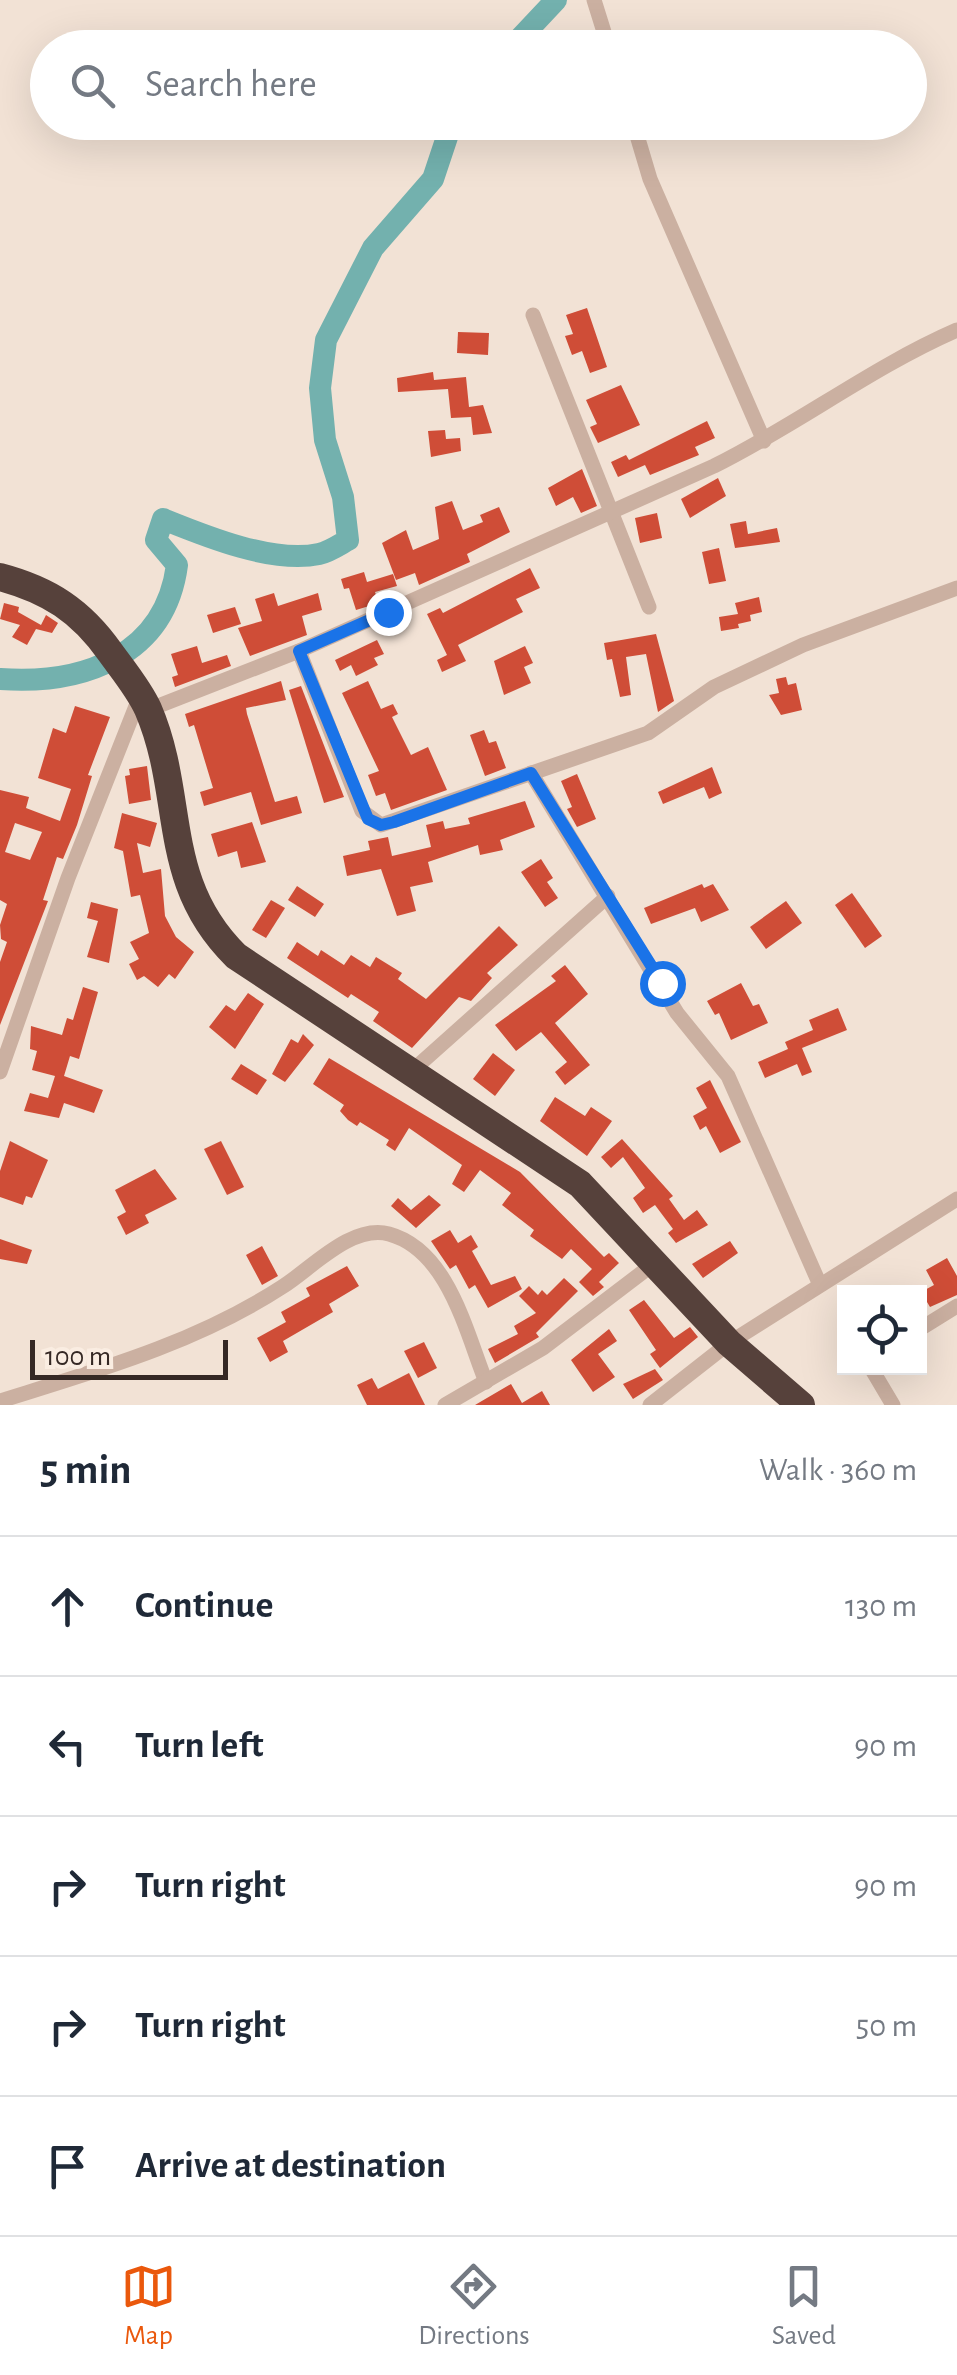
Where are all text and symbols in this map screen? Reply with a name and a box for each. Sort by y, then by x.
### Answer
search box [30,30,927,140]
icon: search [65,58,120,113]
text: Search here [145,66,317,104]
route end [366,590,412,636]
route start [640,961,686,1007]
map controls [837,1285,927,1375]
button: locate [837,1285,927,1375]
scale bar [30,1335,228,1380]
text: 100 m [45,1343,111,1371]
text: 5 min [40,1449,132,1491]
text: Walk · 360 m [759,1454,917,1486]
icon: ahead [40,1579,95,1634]
text: Continue [135,1587,273,1625]
text: 130 m [845,1590,917,1622]
icon: left [40,1719,95,1774]
text: Turn left [135,1727,263,1765]
text: 90 m [854,1730,917,1762]
icon: right [40,1859,95,1914]
text: Turn right [135,1867,285,1905]
text: 90 m [854,1870,917,1902]
icon: right [40,1999,95,2054]
text: Turn right [135,2007,285,2045]
text: 50 m [856,2010,917,2042]
icon: arrive [40,2139,95,2194]
text: Arrive at destination [135,2147,446,2185]
tab: Map [121,2259,176,2353]
tab: Directions [418,2259,530,2353]
tab: Saved [772,2259,836,2353]

